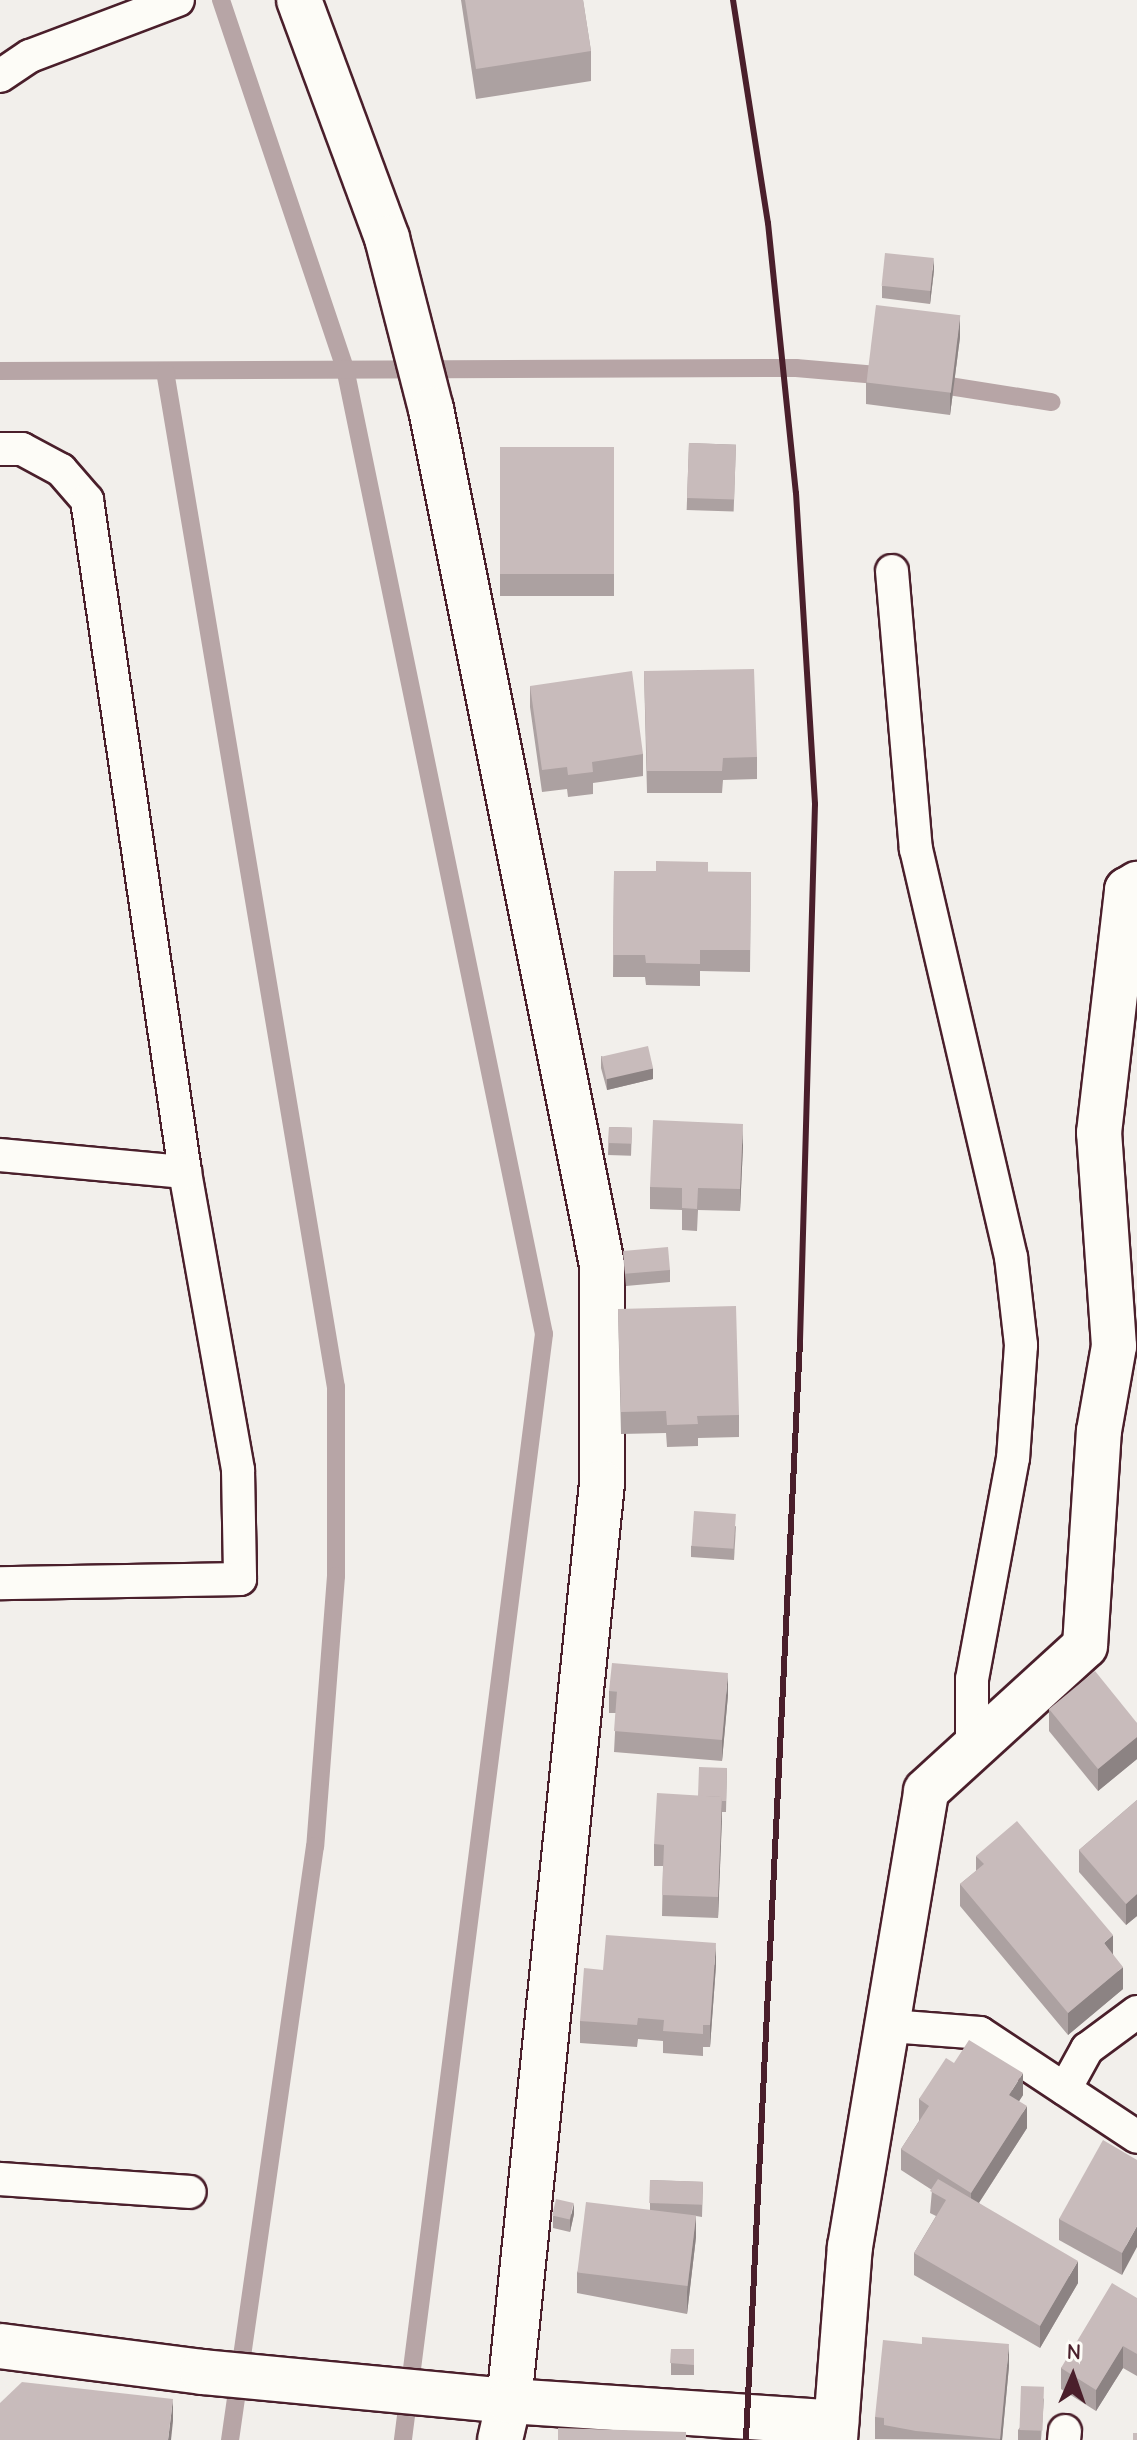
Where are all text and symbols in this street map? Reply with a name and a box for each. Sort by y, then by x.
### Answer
north arrow [1033,2336,1113,2416]
text: N [1066,2339,1081,2365]

